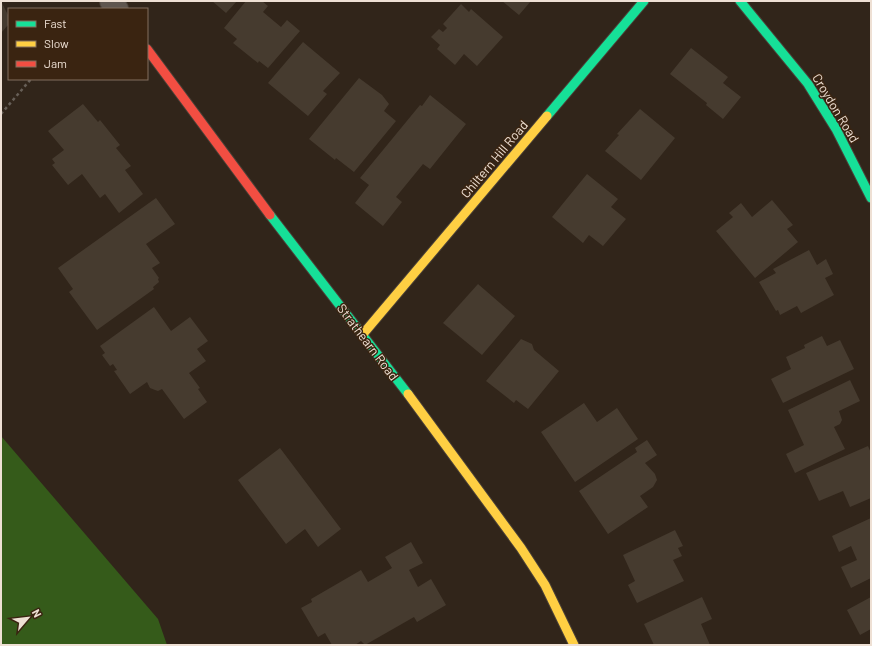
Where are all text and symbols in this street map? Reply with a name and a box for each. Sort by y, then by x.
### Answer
legend [8,8,148,80]
text: Fast [44,16,67,30]
text: Slow [44,36,69,50]
text: Jam [44,56,67,70]
street label: Croydon Road [809,71,863,145]
street label: Chiltern Hill Road [457,117,531,201]
street label: Strathearn Road [334,301,402,383]
north arrow [8,598,48,638]
text: N [30,607,45,619]

